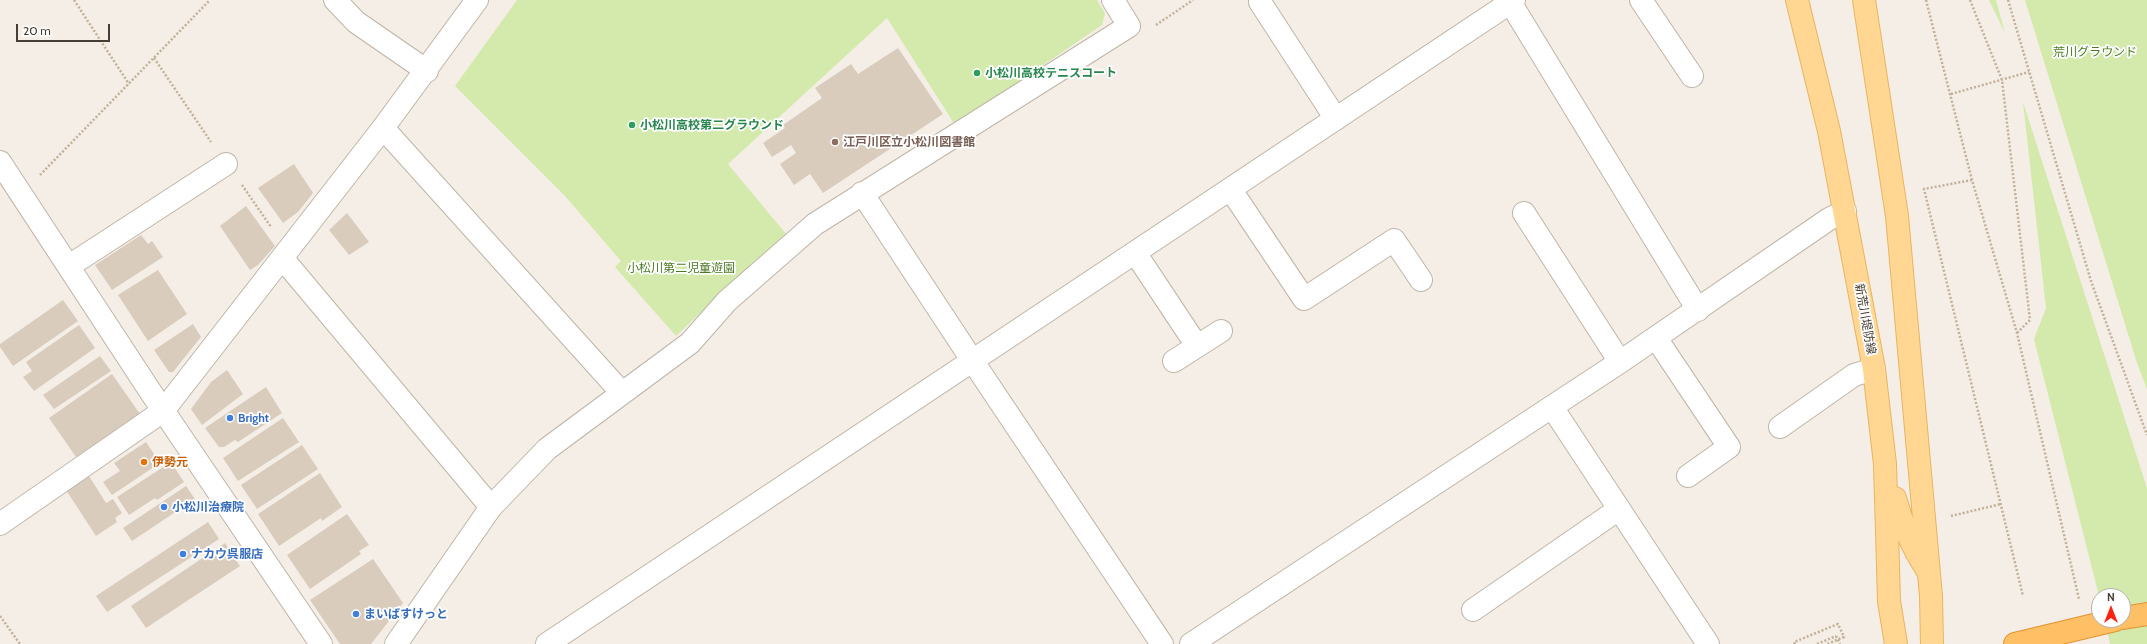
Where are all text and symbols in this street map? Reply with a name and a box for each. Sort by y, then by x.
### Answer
scale bar [18,16,112,42]
text: 20 m [23,23,51,38]
park label: 荒川グラウンド [2053,45,2137,59]
place label: 小松川高校テニスコート [985,66,1117,80]
marker: 小松川高校テニスコート [972,68,982,78]
place label: 小松川高校第二グラウンド [640,118,784,132]
marker: 小松川高校第二グラウンド [627,120,637,130]
place label: 江戸川区立小松川図書館 [843,135,975,149]
marker: 江戸川区立小松川図書館 [830,137,840,147]
park label: 小松川第二児童遊園 [627,261,735,275]
street label: 新荒川堤防線 [1852,282,1878,356]
place label: Bright [238,411,269,425]
marker: Bright [225,413,235,423]
place label: 伊勢元 [152,455,188,469]
marker: 伊勢元 [139,457,149,467]
place label: 小松川治療院 [172,500,244,514]
marker: 小松川治療院 [159,502,169,512]
place label: ナカウ呉服店 [191,547,263,561]
marker: ナカウ呉服店 [178,549,188,559]
north arrow [2091,588,2131,628]
text: N [2107,590,2115,604]
place label: まいばすけっと [364,607,448,621]
marker: まいばすけっと [351,609,361,619]

